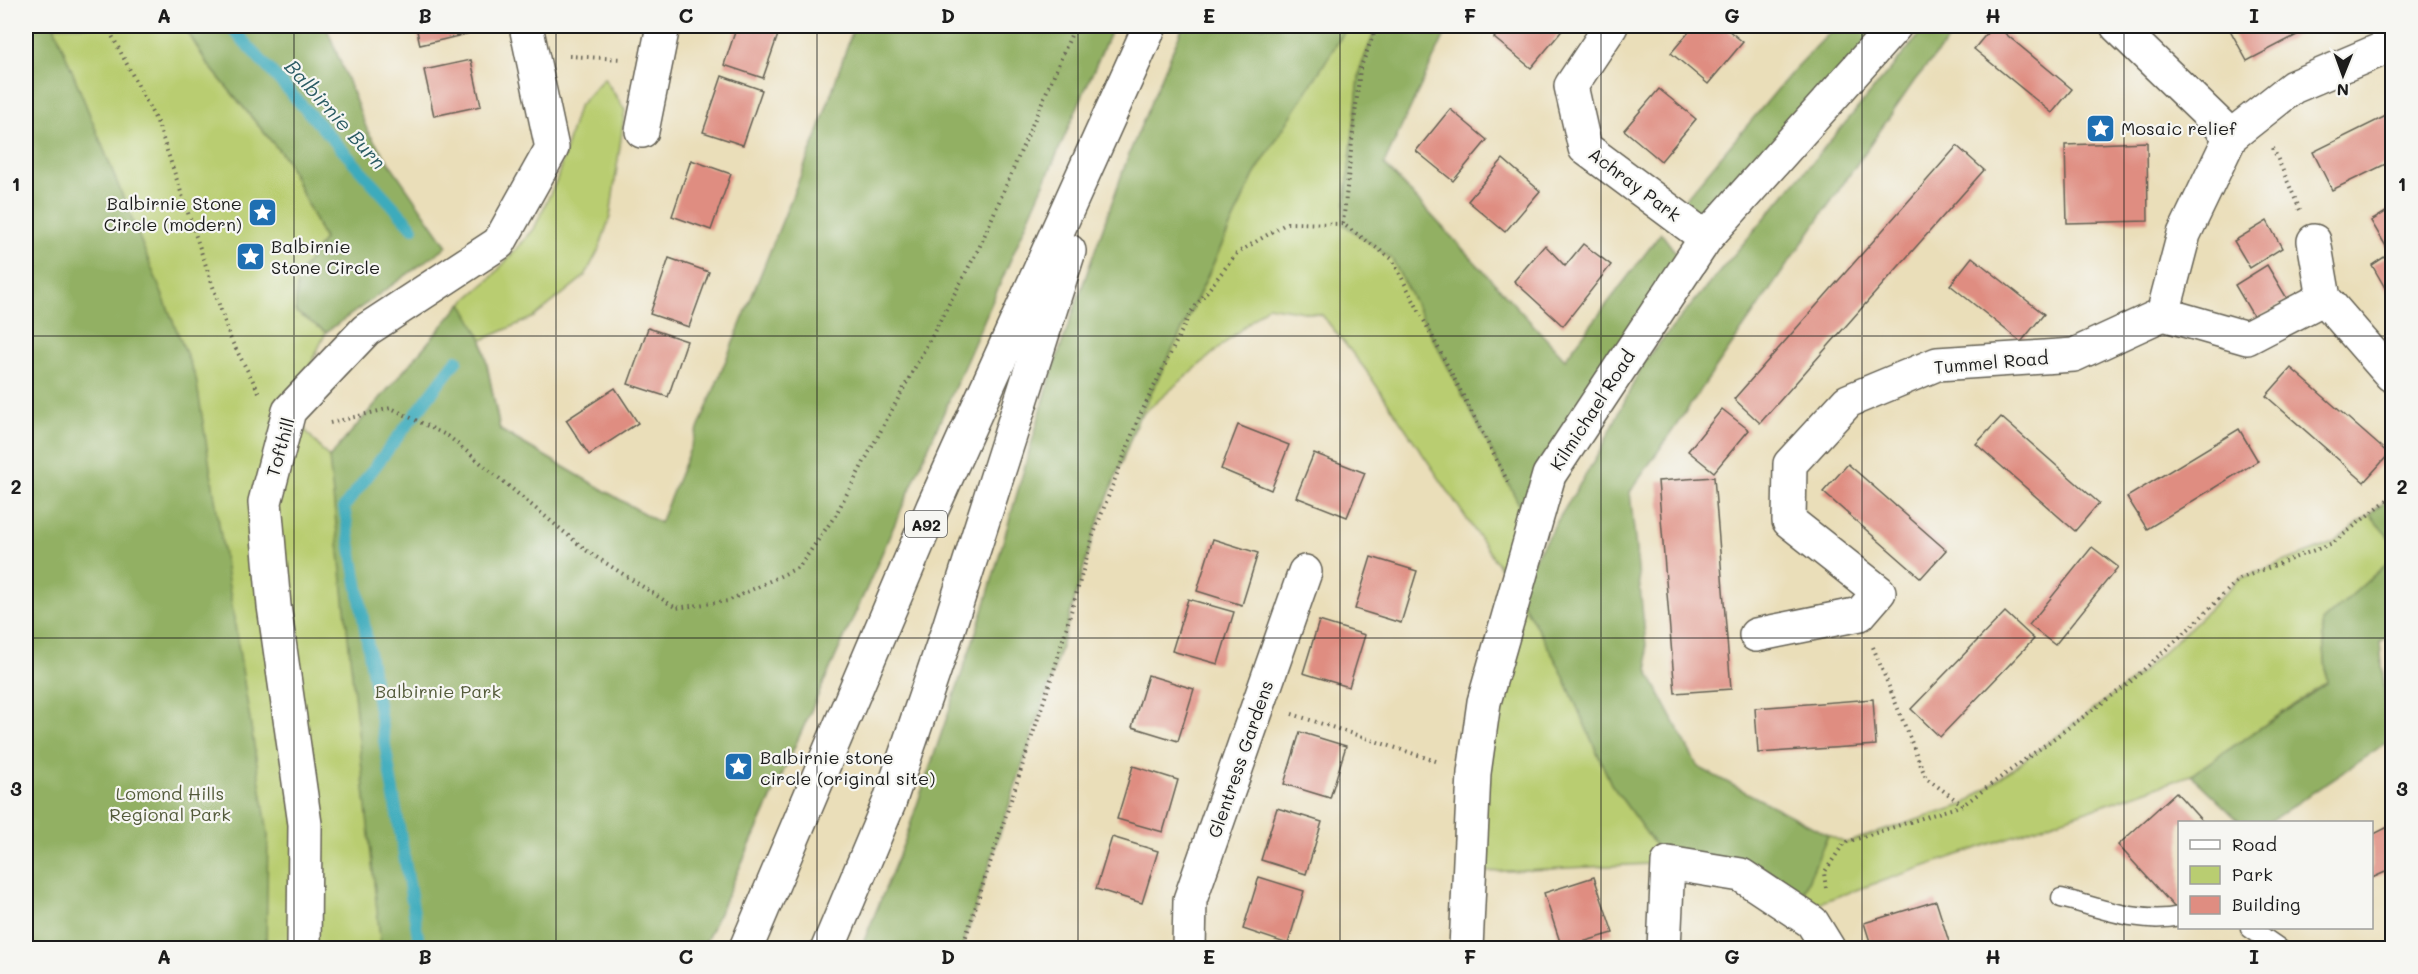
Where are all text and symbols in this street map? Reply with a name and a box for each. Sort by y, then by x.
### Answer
text: A [157,2,171,28]
text: B [418,2,432,28]
text: C [679,2,694,28]
text: D [941,2,955,28]
text: E [1203,2,1215,28]
text: F [1464,2,1477,28]
text: G [1724,2,1740,28]
text: H [1985,2,2001,28]
text: I [2249,2,2259,28]
north arrow [2313,45,2373,105]
water label: Balbirnie Burn [280,54,392,174]
text: N [2336,80,2349,101]
place icon: Mosaic relief [2084,112,2116,144]
place label: Mosaic relief [2121,116,2237,140]
street label: Achray Park [1584,141,1686,227]
text: 1 [12,170,20,196]
text: 1 [2398,170,2406,196]
place label: Balbirnie Stone Circle (modern) [104,191,242,236]
place icon: Balbirnie Stone Circle (modern) [247,197,279,229]
place label: Balbirnie Stone Circle [271,234,380,279]
place icon: Balbirnie Stone Circle [234,240,266,272]
street label: Kilmichael Road [1544,345,1640,475]
street label: Tummel Road [1933,345,2049,379]
street label: Tofthill [260,415,300,479]
text: 2 [10,473,22,499]
text: 2 [2396,473,2408,499]
road number: A92 [905,511,947,537]
street label: Glentress Gardens [1202,677,1278,841]
park label: Balbirnie Park [375,679,501,703]
place label: Balbirnie stone circle (original site) [760,745,935,790]
place icon: Balbirnie stone circle (original site) [723,751,755,783]
text: 3 [10,775,22,801]
text: 3 [2396,775,2408,801]
park label: Lomond Hills Regional Park [109,781,231,826]
legend [2178,821,2373,929]
text: Road [2232,832,2277,856]
text: Park [2232,862,2273,886]
text: Building [2232,892,2300,916]
text: A [157,943,171,969]
text: B [418,943,432,969]
text: C [679,943,694,969]
text: D [941,943,955,969]
text: E [1203,943,1215,969]
text: F [1464,943,1477,969]
text: G [1724,943,1740,969]
text: H [1985,943,2001,969]
text: I [2249,943,2259,969]

